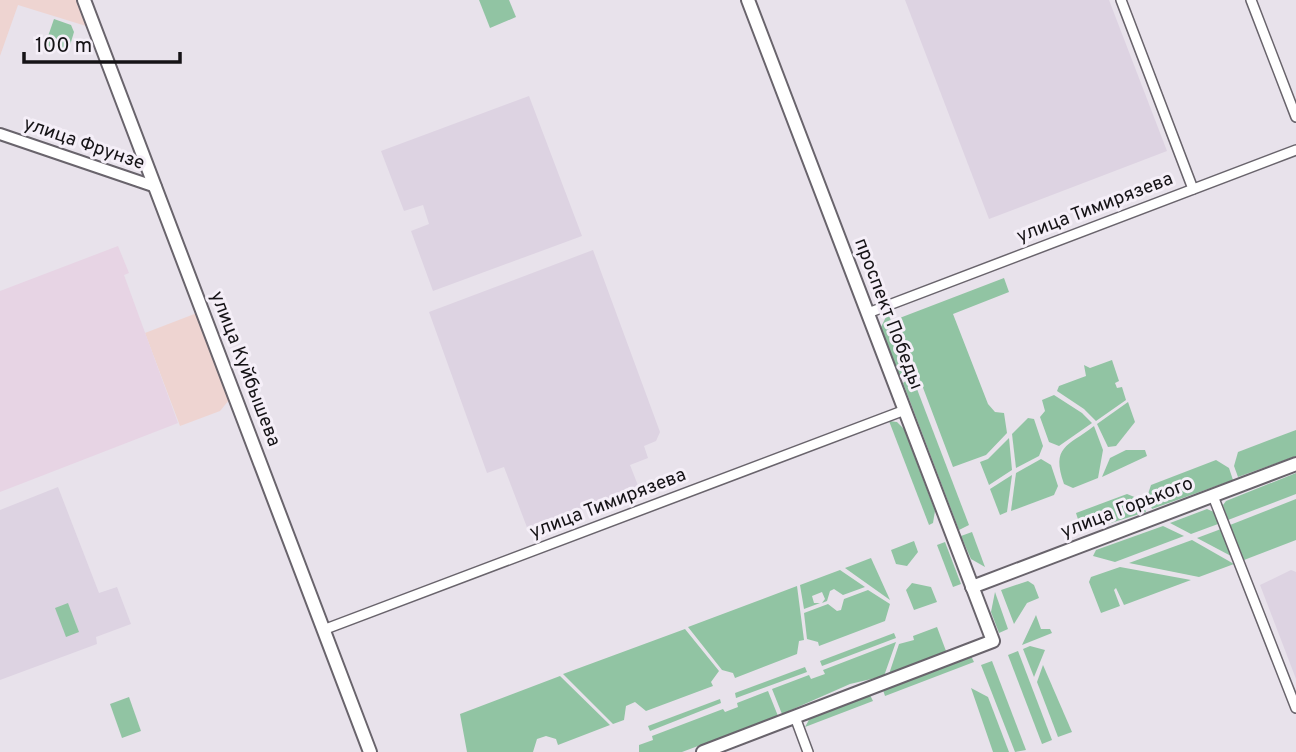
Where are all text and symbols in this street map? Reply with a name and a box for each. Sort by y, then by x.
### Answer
scale bar [24,21,180,65]
text: 100 m [35,33,92,60]
street label: улица Фрунзе [20,112,148,176]
street label: улица Тимирязева [1013,167,1177,249]
street label: проспект Победы [848,235,928,393]
street label: улица Куйбышева [204,288,286,450]
street label: улица Тимирязева [526,463,690,545]
street label: улица Горького [1057,472,1197,544]

